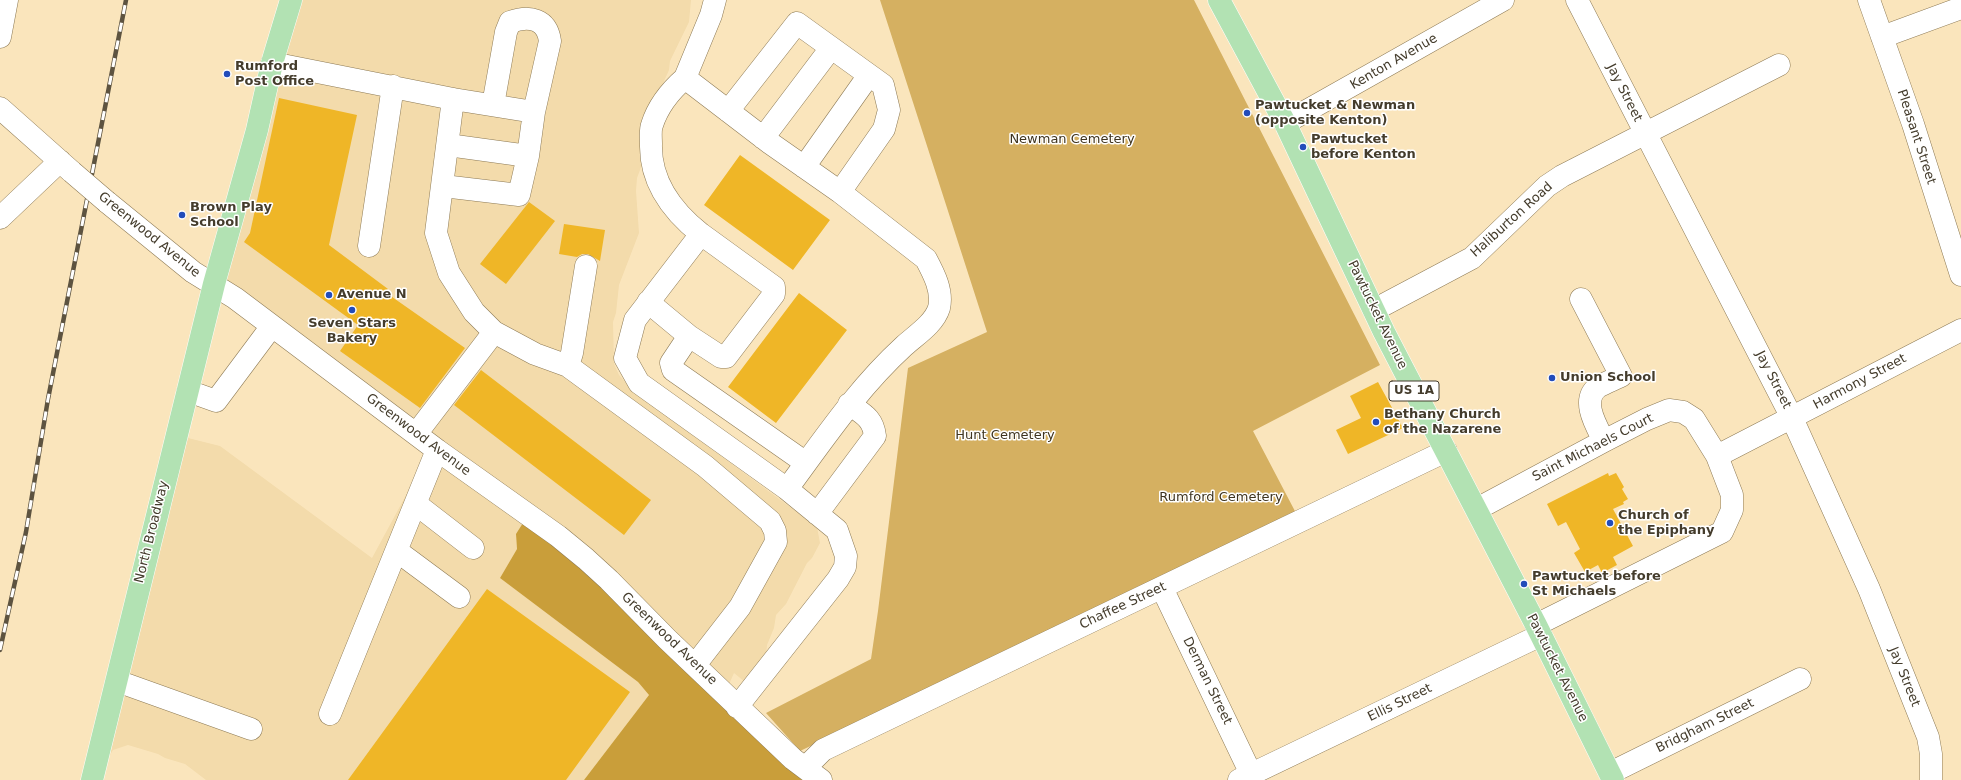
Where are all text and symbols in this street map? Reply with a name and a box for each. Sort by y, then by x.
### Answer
street label: Kenton Avenue [1348,31,1440,93]
place label: Rumford Post Office [235,59,314,90]
street label: Jay Street [1603,61,1645,125]
marker: Rumford Post Office [222,69,232,79]
street label: Pleasant Street [1893,87,1939,187]
place label: Pawtucket & Newman (opposite Kenton) [1255,98,1415,129]
marker: Pawtucket & Newman (opposite Kenton) [1242,108,1252,118]
park label: Newman Cemetery [1009,132,1135,148]
place label: Pawtucket before Kenton [1311,132,1416,163]
marker: Pawtucket before Kenton [1298,142,1308,152]
street label: Haliburton Road [1468,179,1556,261]
street label: Greenwood Avenue [95,189,203,281]
place label: Brown Play School [190,200,272,231]
marker: Brown Play School [177,210,187,220]
street label: Pawtucket Avenue [1344,258,1410,372]
place label: Avenue N [337,287,407,303]
marker: Avenue N [324,290,334,300]
marker: Seven Stars Bakery [347,305,357,315]
place label: Seven Stars Bakery [308,316,396,347]
street label: Jay Street [1752,348,1794,412]
street label: Harmony Street [1811,351,1909,413]
place label: Union School [1560,370,1656,386]
marker: Union School [1547,373,1557,383]
road number: US 1A [1389,381,1439,401]
street label: Greenwood Avenue [363,391,473,479]
place label: Bethany Church of the Nazarene [1384,407,1501,438]
street label: Saint Michaels Court [1530,411,1656,485]
marker: Bethany Church of the Nazarene [1371,417,1381,427]
park label: Hunt Cemetery [955,428,1055,444]
street label: North Broadway [132,479,172,585]
park label: Rumford Cemetery [1159,490,1283,506]
place label: Church of the Epiphany [1618,508,1715,539]
marker: Church of the Epiphany [1605,518,1615,528]
place label: Pawtucket before St Michaels [1532,569,1661,600]
street label: Chaffee Street [1077,579,1169,633]
marker: Pawtucket before St Michaels [1519,579,1529,589]
street label: Greenwood Avenue [618,589,720,689]
street label: Pawtucket Avenue [1523,611,1591,725]
street label: Derman Street [1179,635,1235,727]
street label: Jay Street [1885,645,1923,709]
street label: Ellis Street [1365,681,1435,725]
street label: Bridgham Street [1654,696,1756,756]

